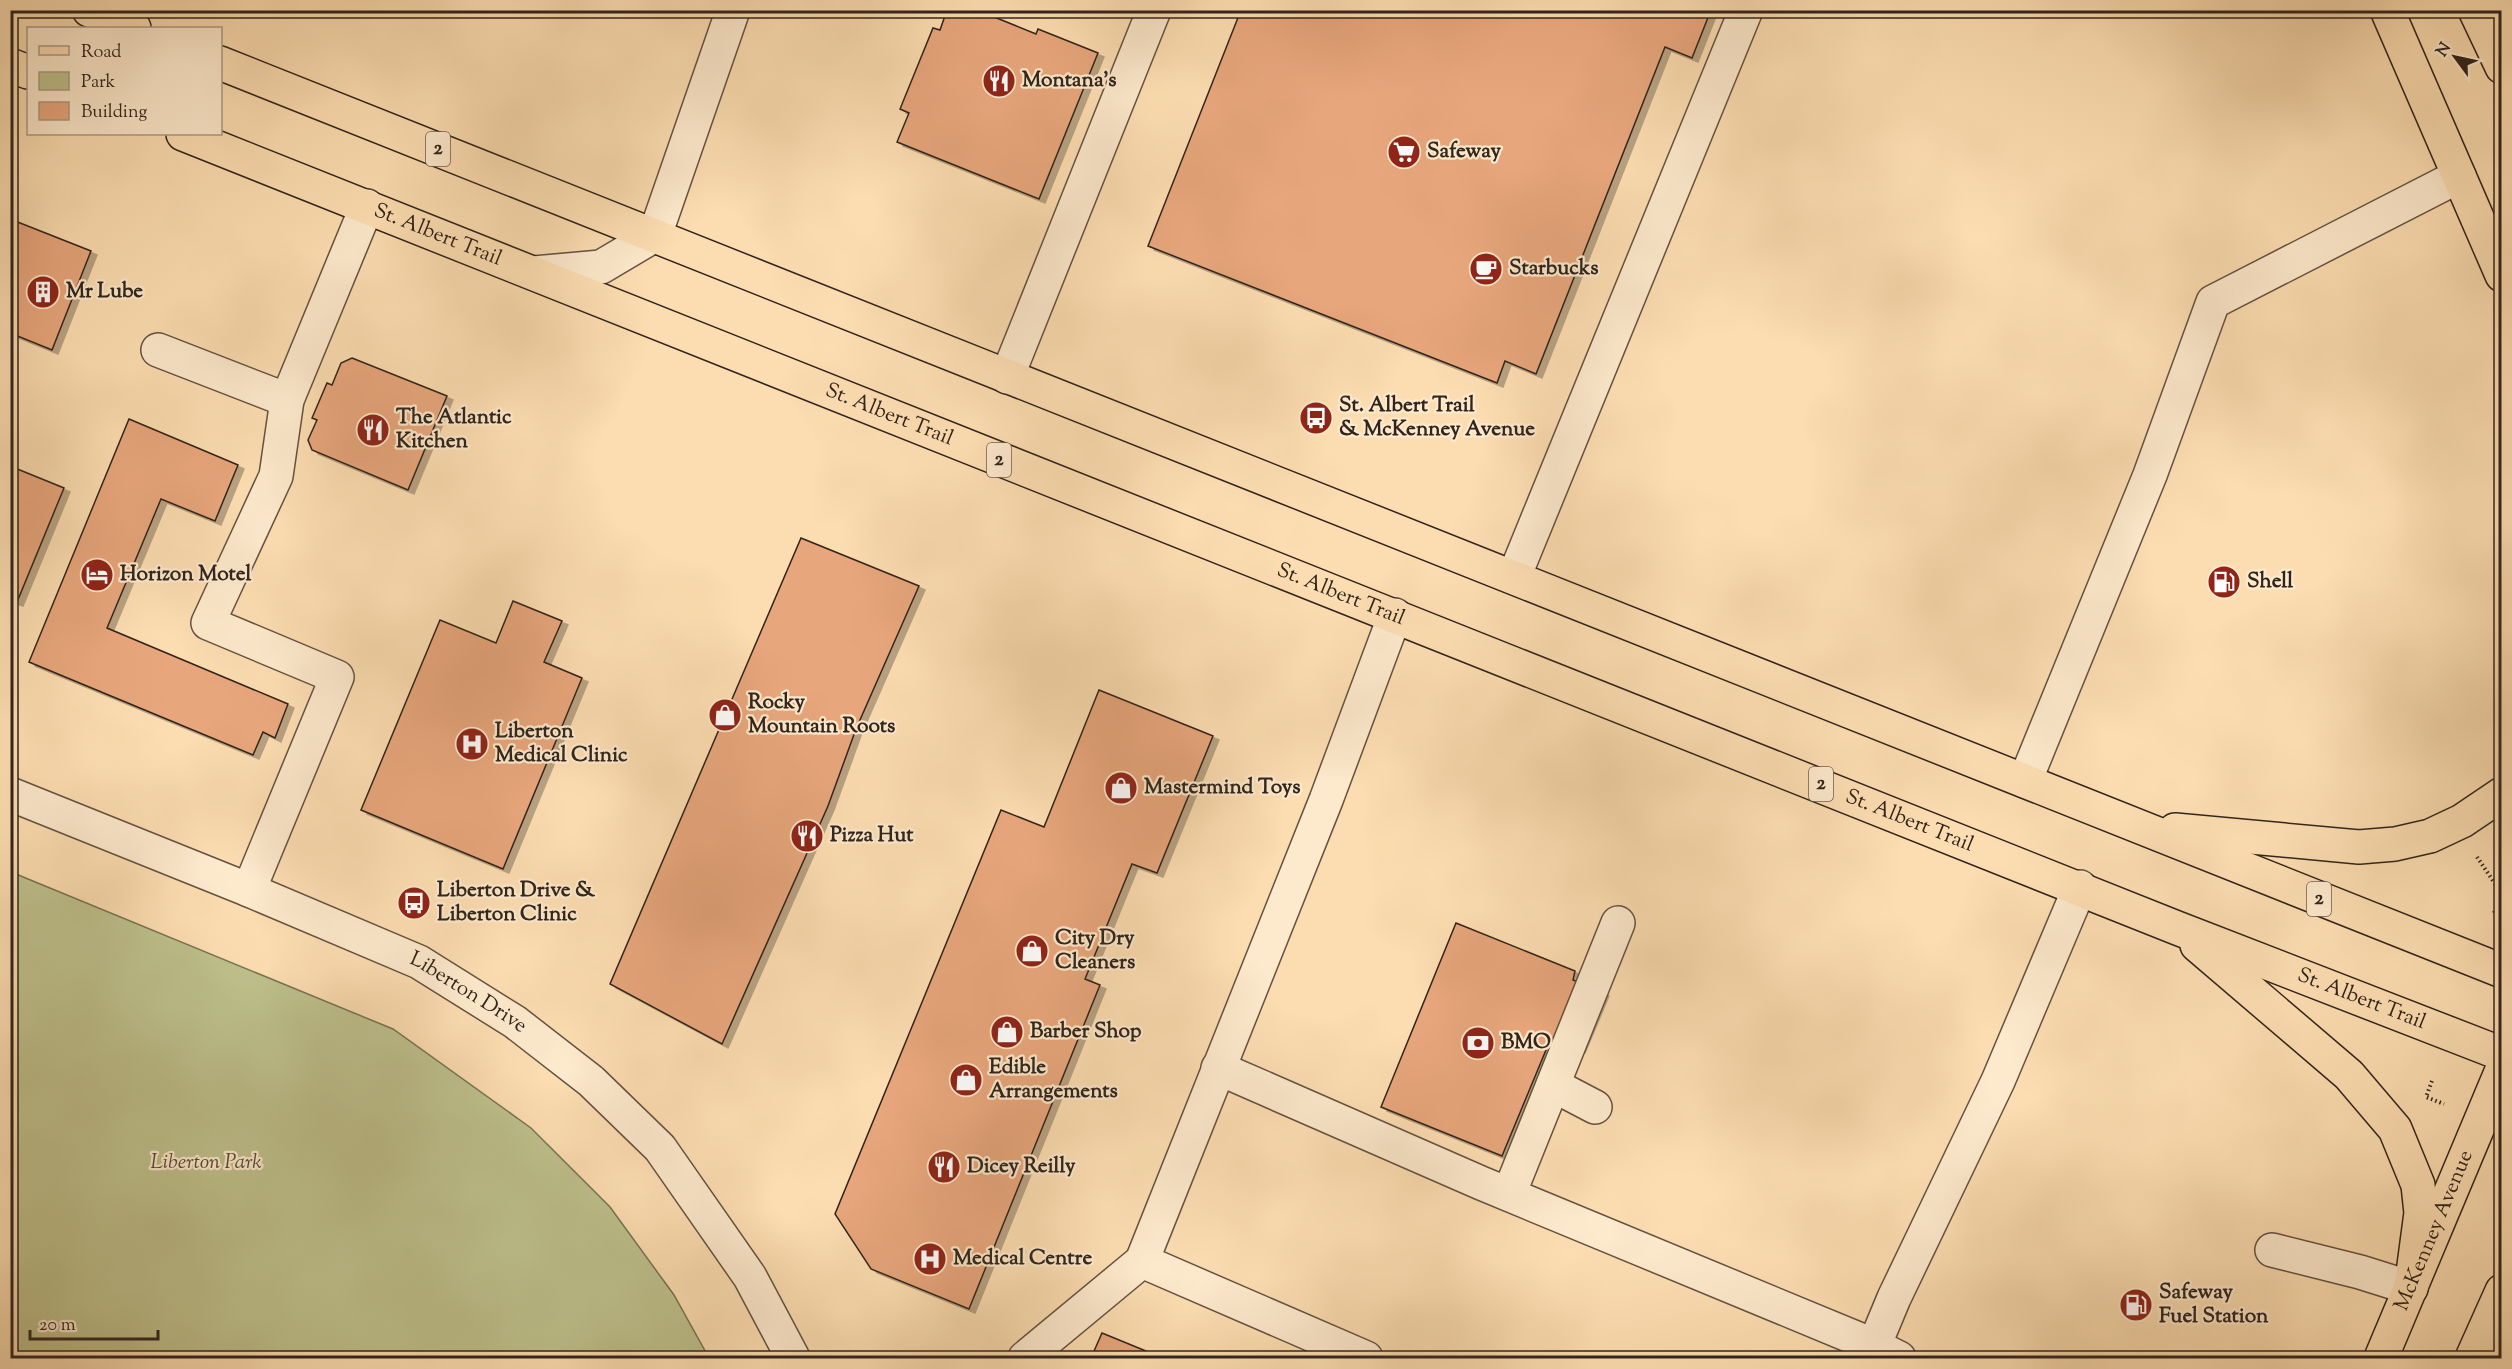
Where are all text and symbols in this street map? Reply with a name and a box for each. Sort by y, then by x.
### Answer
legend [27,27,222,135]
north arrow [2425,27,2485,87]
text: N [2431,38,2458,62]
text: Road [81,40,121,66]
restaurant icon: Montana's [981,63,1017,99]
place label: Montana's [1022,66,1117,96]
text: Park [81,70,116,96]
text: Building [81,100,147,126]
road number: 2 [426,132,450,166]
supermarket icon: Safeway [1386,134,1422,170]
place label: Safeway [1427,137,1502,167]
street label: St. Albert Trail [369,196,506,274]
cafe icon: Starbucks [1468,251,1504,287]
place label: Starbucks [1509,254,1598,284]
building icon: Mr Lube [25,274,61,310]
place label: Mr Lube [66,277,143,307]
street label: St. Albert Trail [820,376,958,454]
place label: St. Albert Trail & McKenney Avenue [1339,391,1535,445]
bus stop icon: St. Albert Trail & McKenney Avenue [1298,400,1334,436]
place label: The Atlantic Kitchen [396,403,512,457]
restaurant icon: The Atlantic Kitchen [355,412,391,448]
road number: 2 [987,443,1011,477]
street label: St. Albert Trail [1272,556,1409,634]
hotel icon: Horizon Motel [79,557,115,593]
place label: Horizon Motel [120,560,251,590]
fuel station icon: Shell [2206,564,2242,600]
place label: Shell [2247,567,2293,597]
place label: Rocky Mountain Roots [748,688,895,742]
shop icon: Rocky Mountain Roots [707,697,743,733]
place label: Liberton Medical Clinic [495,717,628,771]
hospital icon: Liberton Medical Clinic [454,726,490,762]
road number: 2 [1809,767,1833,801]
shop icon: Mastermind Toys [1103,770,1139,806]
place label: Mastermind Toys [1144,773,1300,803]
street label: St. Albert Trail [1841,782,1978,860]
restaurant icon: Pizza Hut [789,818,825,854]
place label: Pizza Hut [830,821,914,851]
place label: Liberton Drive & Liberton Clinic [437,876,596,930]
road number: 2 [2307,882,2331,916]
bus stop icon: Liberton Drive & Liberton Clinic [396,885,432,921]
place label: City Dry Cleaners [1055,924,1135,978]
shop icon: City Dry Cleaners [1014,933,1050,969]
street label: Liberton Drive [405,945,533,1041]
street label: St. Albert Trail [2293,961,2430,1038]
shop icon: Barber Shop [989,1014,1025,1050]
place label: Barber Shop [1030,1017,1142,1047]
bank icon: BMO [1460,1025,1496,1061]
place label: BMO [1501,1028,1551,1058]
place label: Edible Arrangements [989,1053,1118,1107]
shop icon: Edible Arrangements [948,1062,984,1098]
street label: McKenney Avenue [2387,1146,2482,1316]
park label: Liberton Park [150,1148,262,1178]
restaurant icon: Dicey Reilly [926,1149,962,1185]
place label: Dicey Reilly [967,1152,1076,1182]
hospital icon: Medical Centre [912,1241,948,1277]
place label: Medical Centre [953,1244,1092,1274]
place label: Safeway Fuel Station [2159,1278,2269,1332]
fuel station icon: Safeway Fuel Station [2118,1287,2154,1323]
scale bar [30,1303,158,1341]
text: 20 m [39,1313,76,1339]

